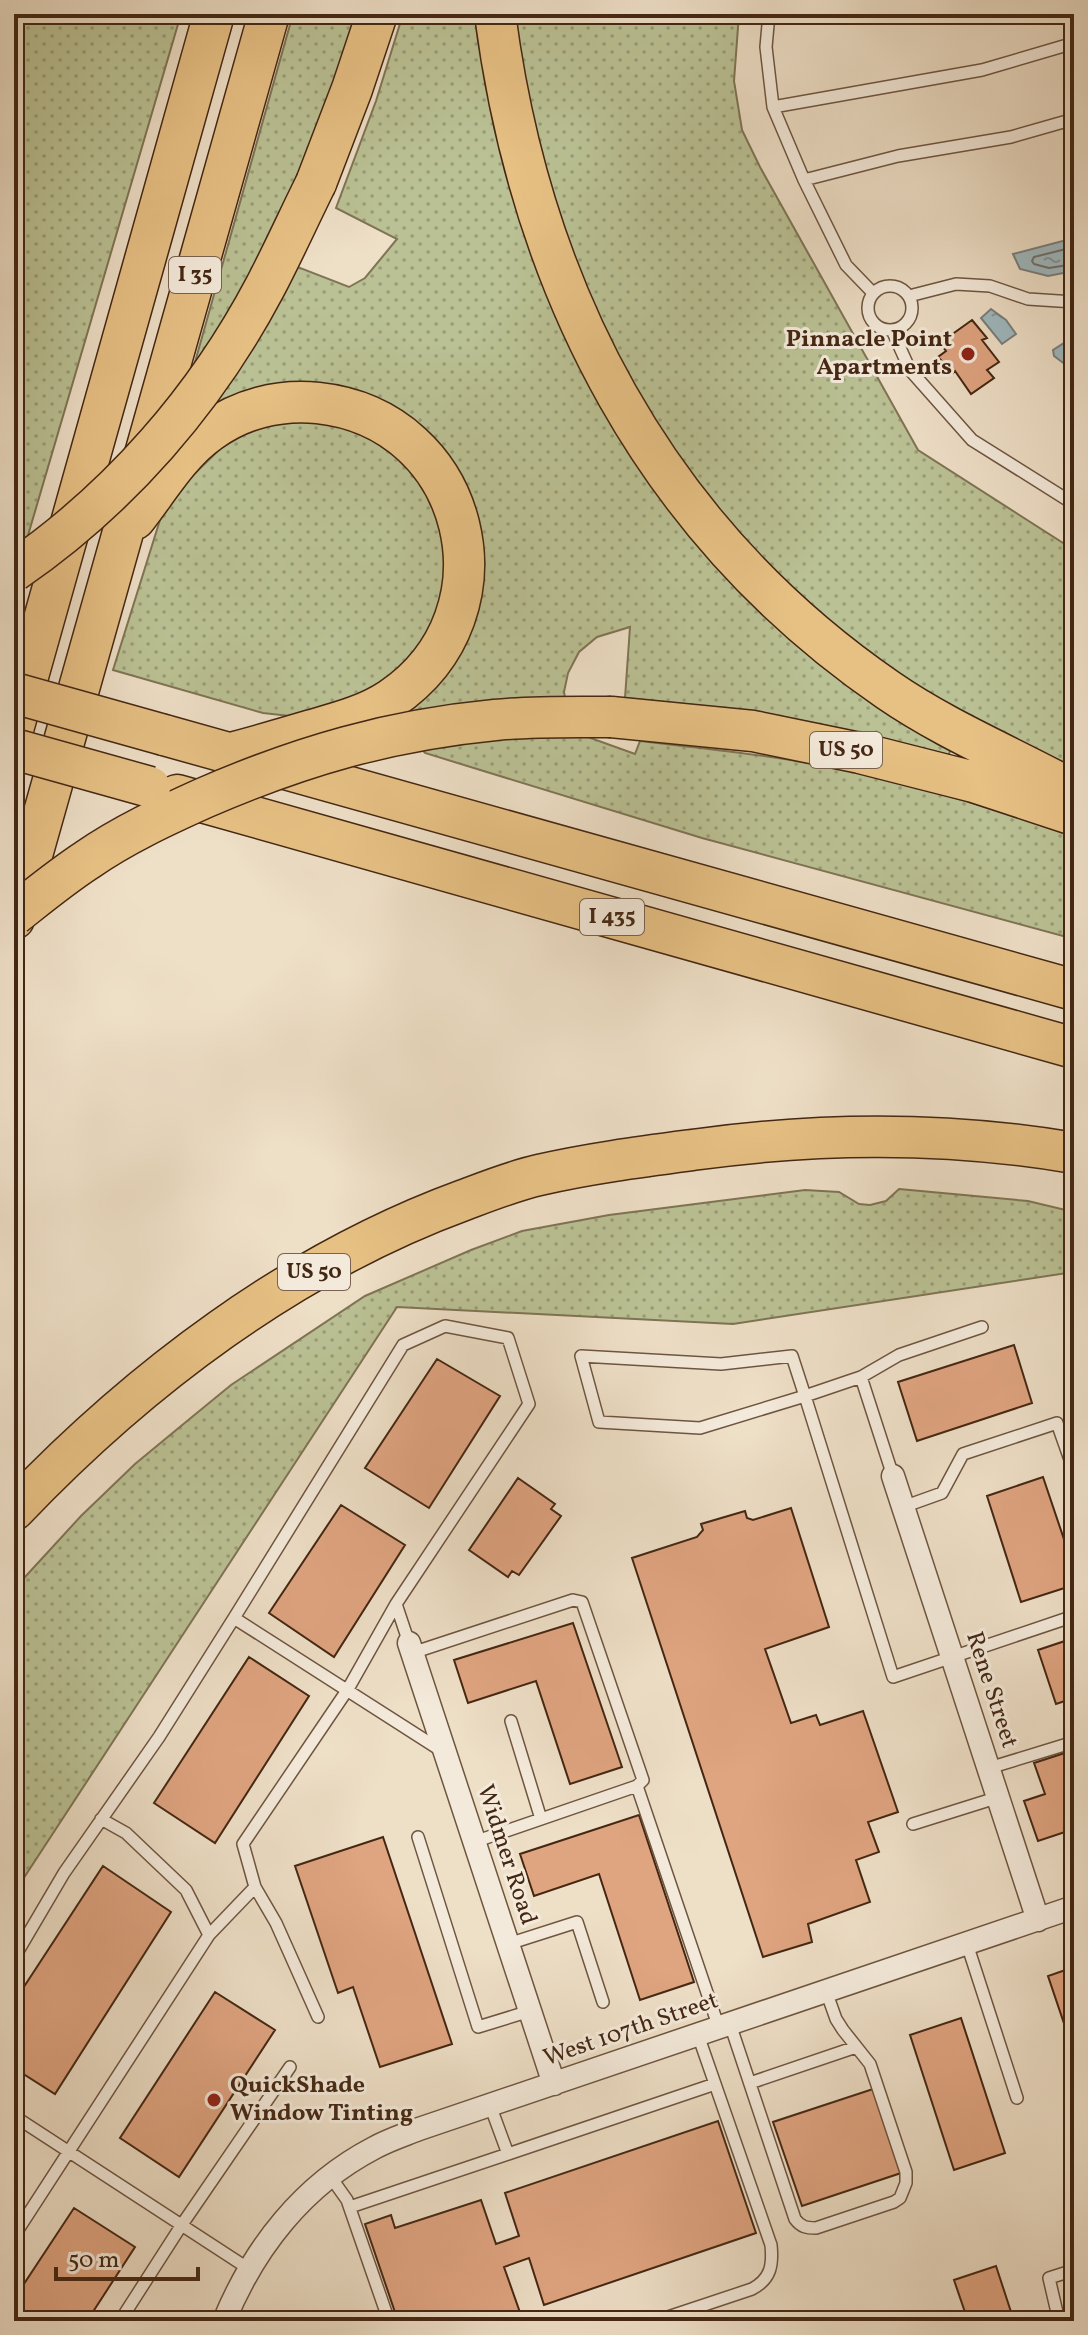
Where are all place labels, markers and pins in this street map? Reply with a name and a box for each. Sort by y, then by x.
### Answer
place label: Pinnacle Point Apartments [786,323,952,385]
marker: Pinnacle Point Apartments [959,345,977,363]
place label: QuickShade Window Tinting [230,2069,413,2131]
marker: QuickShade Window Tinting [205,2091,223,2109]

